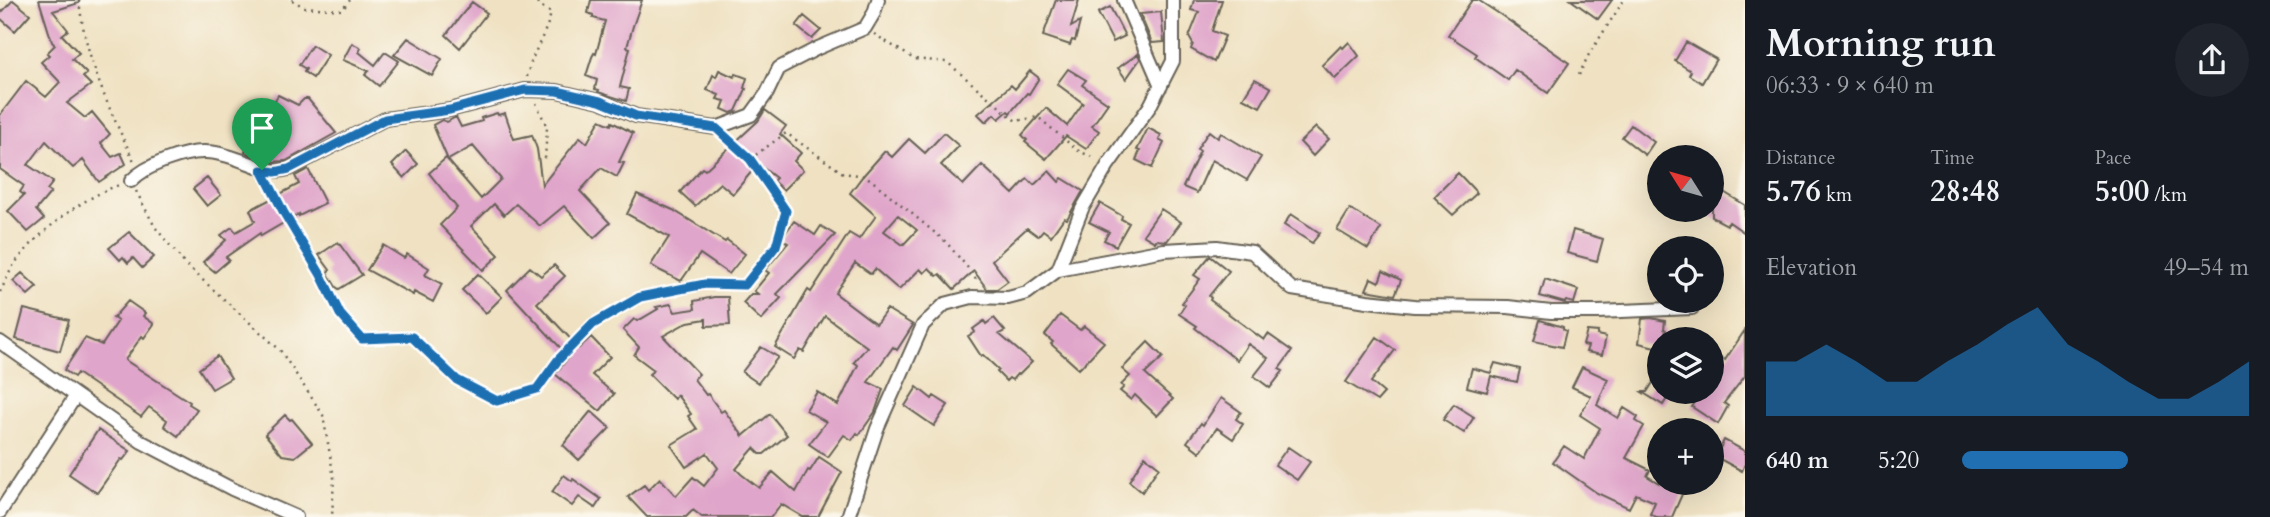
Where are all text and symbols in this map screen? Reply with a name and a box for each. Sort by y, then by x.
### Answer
text: Morning run [1766,18,1996,70]
button: share [2175,23,2249,97]
text: 06:33 · 9 × 640 m [1766,70,1934,101]
pin [232,98,292,170]
icon: arrive [243,109,281,147]
north arrow [1647,145,1724,222]
map controls [1647,145,1724,495]
text: Distance [1766,145,1835,171]
text: Time [1930,145,1974,171]
text: Pace [2095,145,2131,171]
text: 5.76 [1766,171,1821,212]
text: 28:48 [1930,171,2001,212]
text: 5:00 [2095,171,2149,212]
text: km [1821,182,1852,208]
text: /km [2149,182,2187,208]
button: locate [1647,236,1724,313]
text: Elevation [1766,252,1857,283]
text: 49–54 m [2164,252,2249,283]
button: layers [1647,327,1724,404]
button: + [1647,418,1724,495]
text: 640 m [1766,445,1829,476]
text: 5:20 [1878,445,1919,476]

